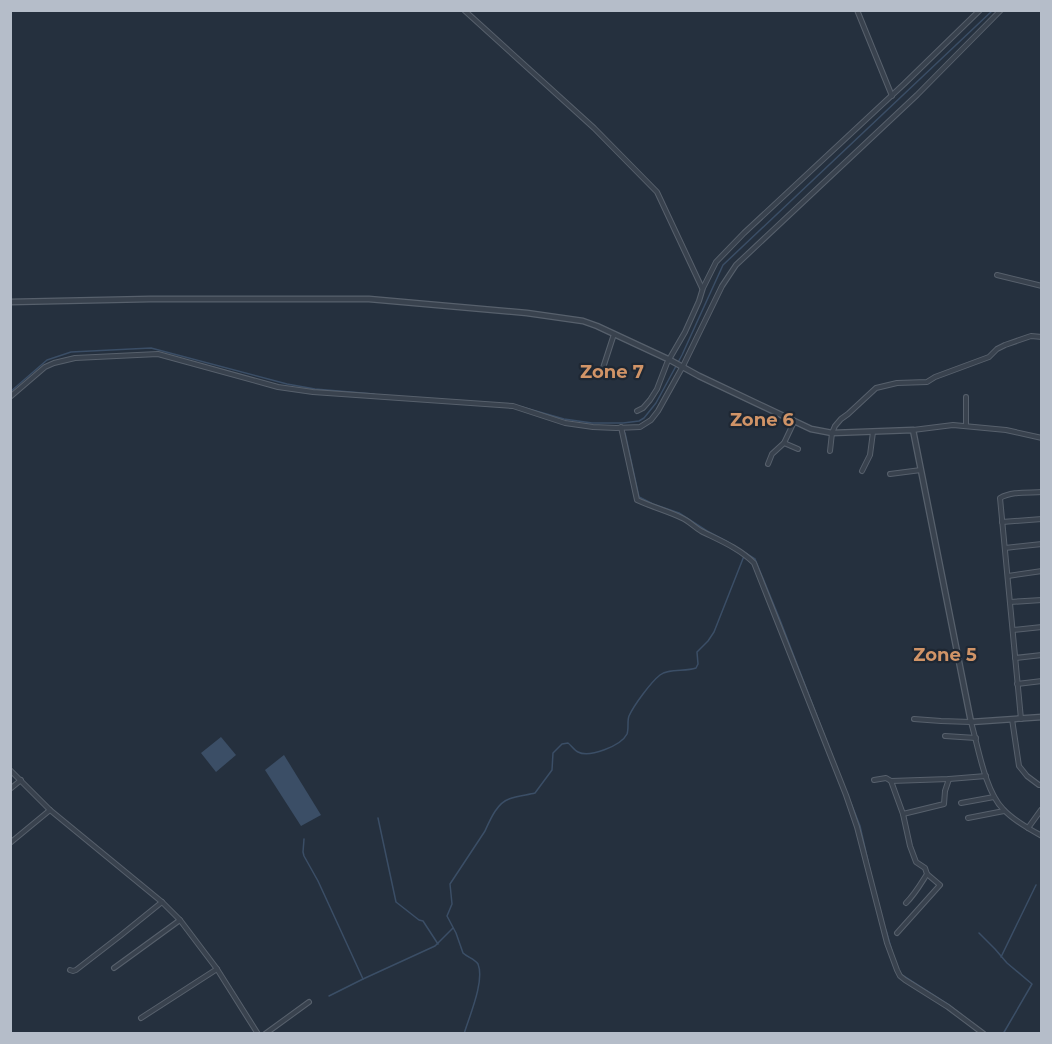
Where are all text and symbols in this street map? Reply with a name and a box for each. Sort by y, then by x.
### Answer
district label: Zone 7 [580,361,644,383]
district label: Zone 6 [730,409,795,431]
district label: Zone 5 [913,644,977,666]

